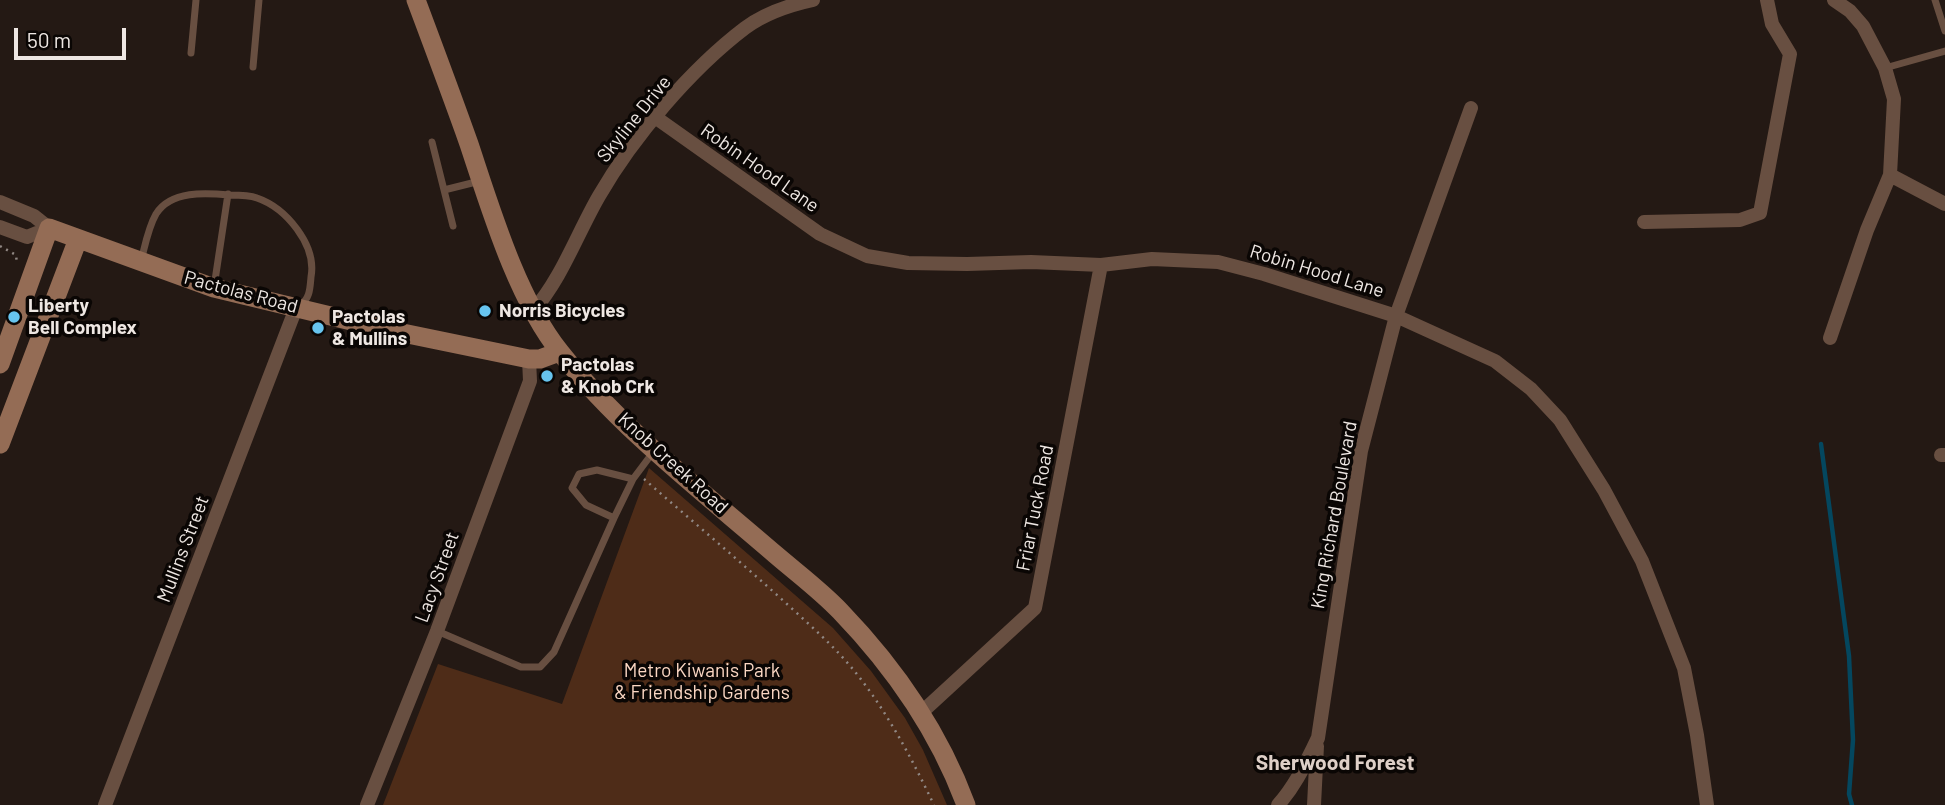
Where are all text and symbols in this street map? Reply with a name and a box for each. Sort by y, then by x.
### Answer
scale bar [18,14,130,58]
text: 50 m [27,27,71,52]
street label: Skyline Drive [592,71,676,167]
street label: Robin Hood Lane [696,119,824,217]
street label: Robin Hood Lane [1247,240,1387,302]
street label: Pactolas Road [182,266,300,318]
place label: Liberty Bell Complex [28,295,137,339]
place label: Norris Bicycles [499,300,625,322]
marker: Norris Bicycles [477,303,493,319]
place label: Pactolas & Mullins [332,306,407,350]
marker: Liberty Bell Complex [6,309,22,325]
marker: Pactolas & Mullins [310,320,326,336]
place label: Pactolas & Knob Crk [561,354,655,398]
marker: Pactolas & Knob Crk [539,368,555,384]
street label: Knob Creek Road [613,408,733,518]
street label: King Richard Boulevard [1306,419,1362,611]
street label: Friar Tuck Road [1012,443,1058,573]
street label: Mullins Street [152,492,214,606]
street label: Lacy Street [410,529,464,625]
park label: Metro Kiwanis Park & Friendship Gardens [614,660,790,704]
district label: Sherwood Forest [1256,750,1414,776]

